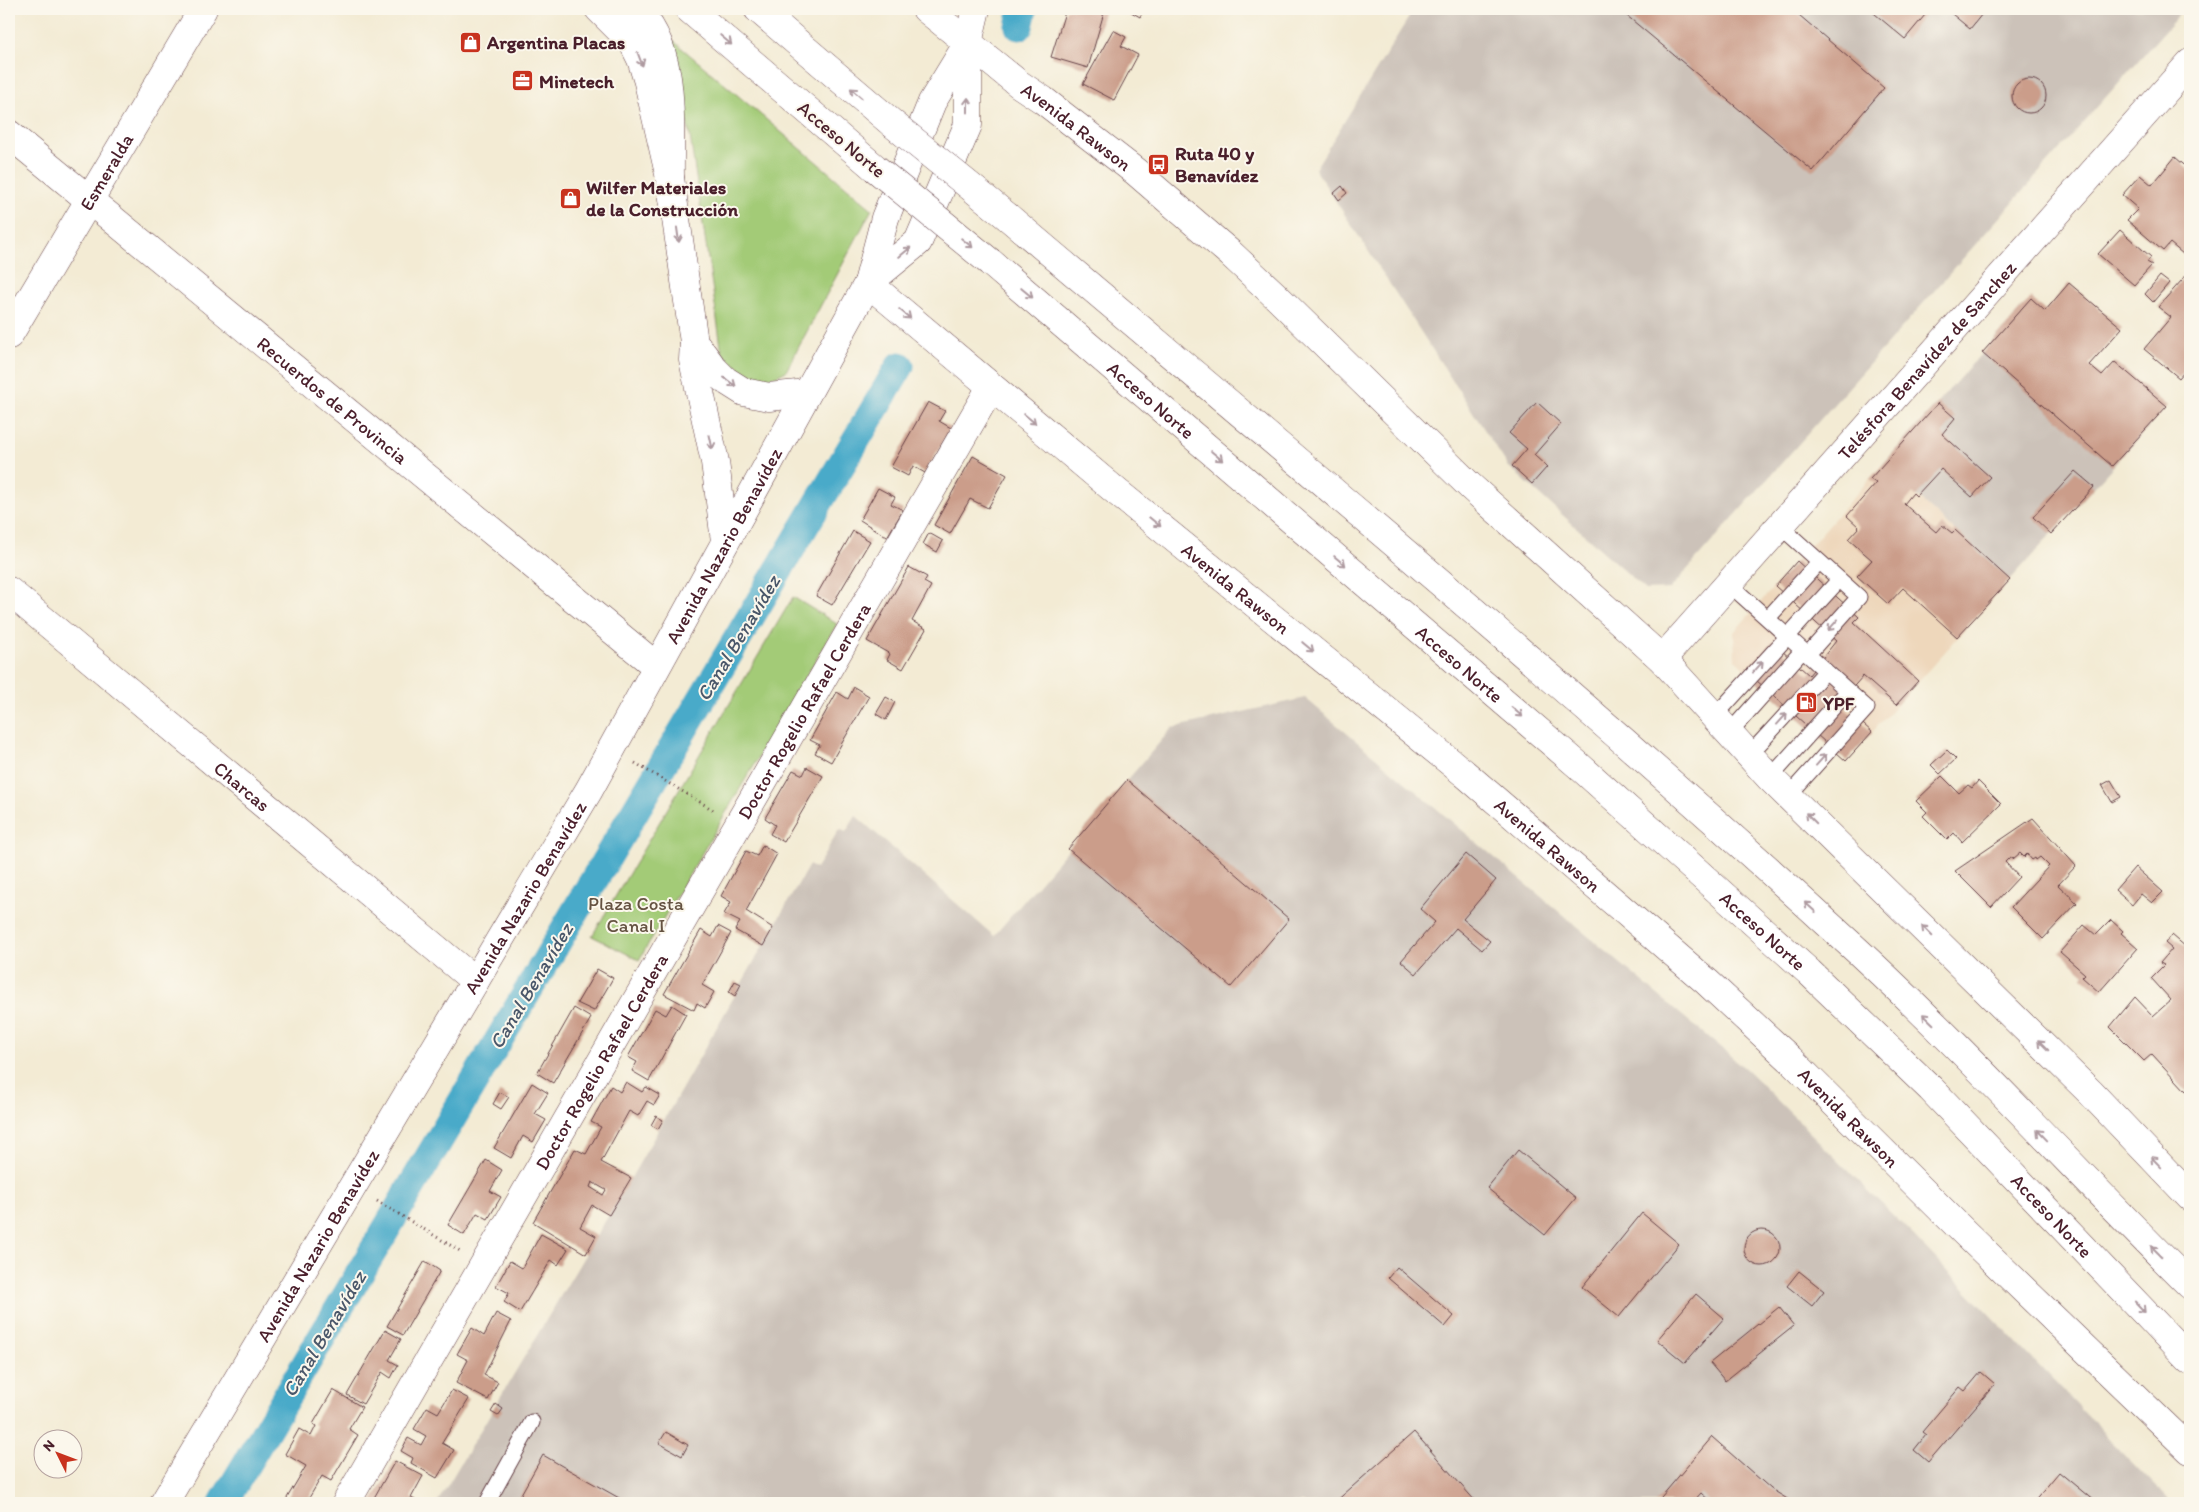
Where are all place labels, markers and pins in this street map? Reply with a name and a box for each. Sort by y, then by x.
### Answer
shop icon: Argentina Placas [459,30,483,54]
place label: Argentina Placas [486,31,626,54]
office icon: Minetech [511,69,535,93]
place label: Minetech [539,70,615,93]
place label: Ruta 40 y Benavídez [1175,142,1259,187]
bus stop icon: Ruta 40 y Benavídez [1147,152,1171,176]
place label: Wilfer Materiales de la Construcción [586,176,738,221]
shop icon: Wilfer Materiales de la Construcción [558,186,582,210]
fuel station icon: YPF [1795,691,1819,715]
place label: YPF [1822,692,1855,715]

